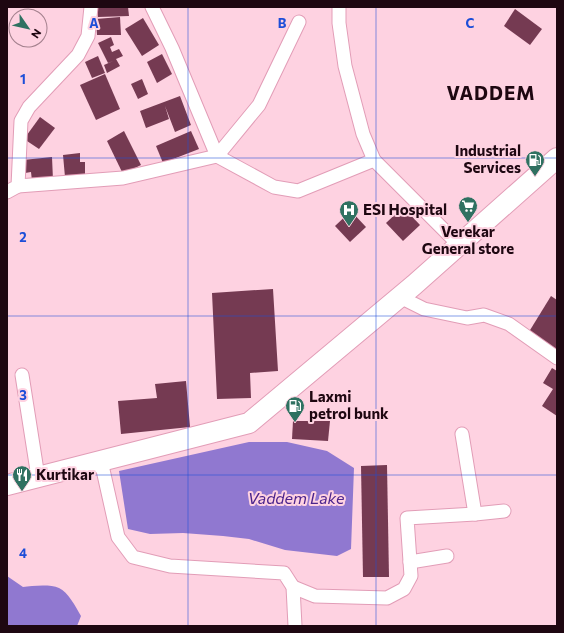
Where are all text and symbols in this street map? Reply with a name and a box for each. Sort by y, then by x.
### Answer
north arrow [8,8,48,48]
text: A [89,15,99,31]
text: B [278,15,287,31]
text: C [466,15,475,31]
text: N [29,27,44,41]
text: 1 [20,71,26,87]
district label: VADDEM [446,81,536,104]
place label: Industrial Services [455,141,521,176]
fuel station icon: Industrial Services [524,149,546,177]
supermarket icon: Verekar General store [457,195,479,223]
hospital icon: ESI Hospital [338,199,360,227]
place label: ESI Hospital [363,200,447,218]
place label: Verekar General store [422,222,514,257]
text: 2 [19,229,27,245]
text: 3 [19,387,27,403]
place label: Laxmi petrol bunk [309,387,389,422]
fuel station icon: Laxmi petrol bunk [284,395,306,423]
restaurant icon: Kurtikar [11,464,33,492]
place label: Kurtikar [36,465,94,483]
water label: Vaddem Lake [248,488,345,507]
text: 4 [19,545,27,561]

